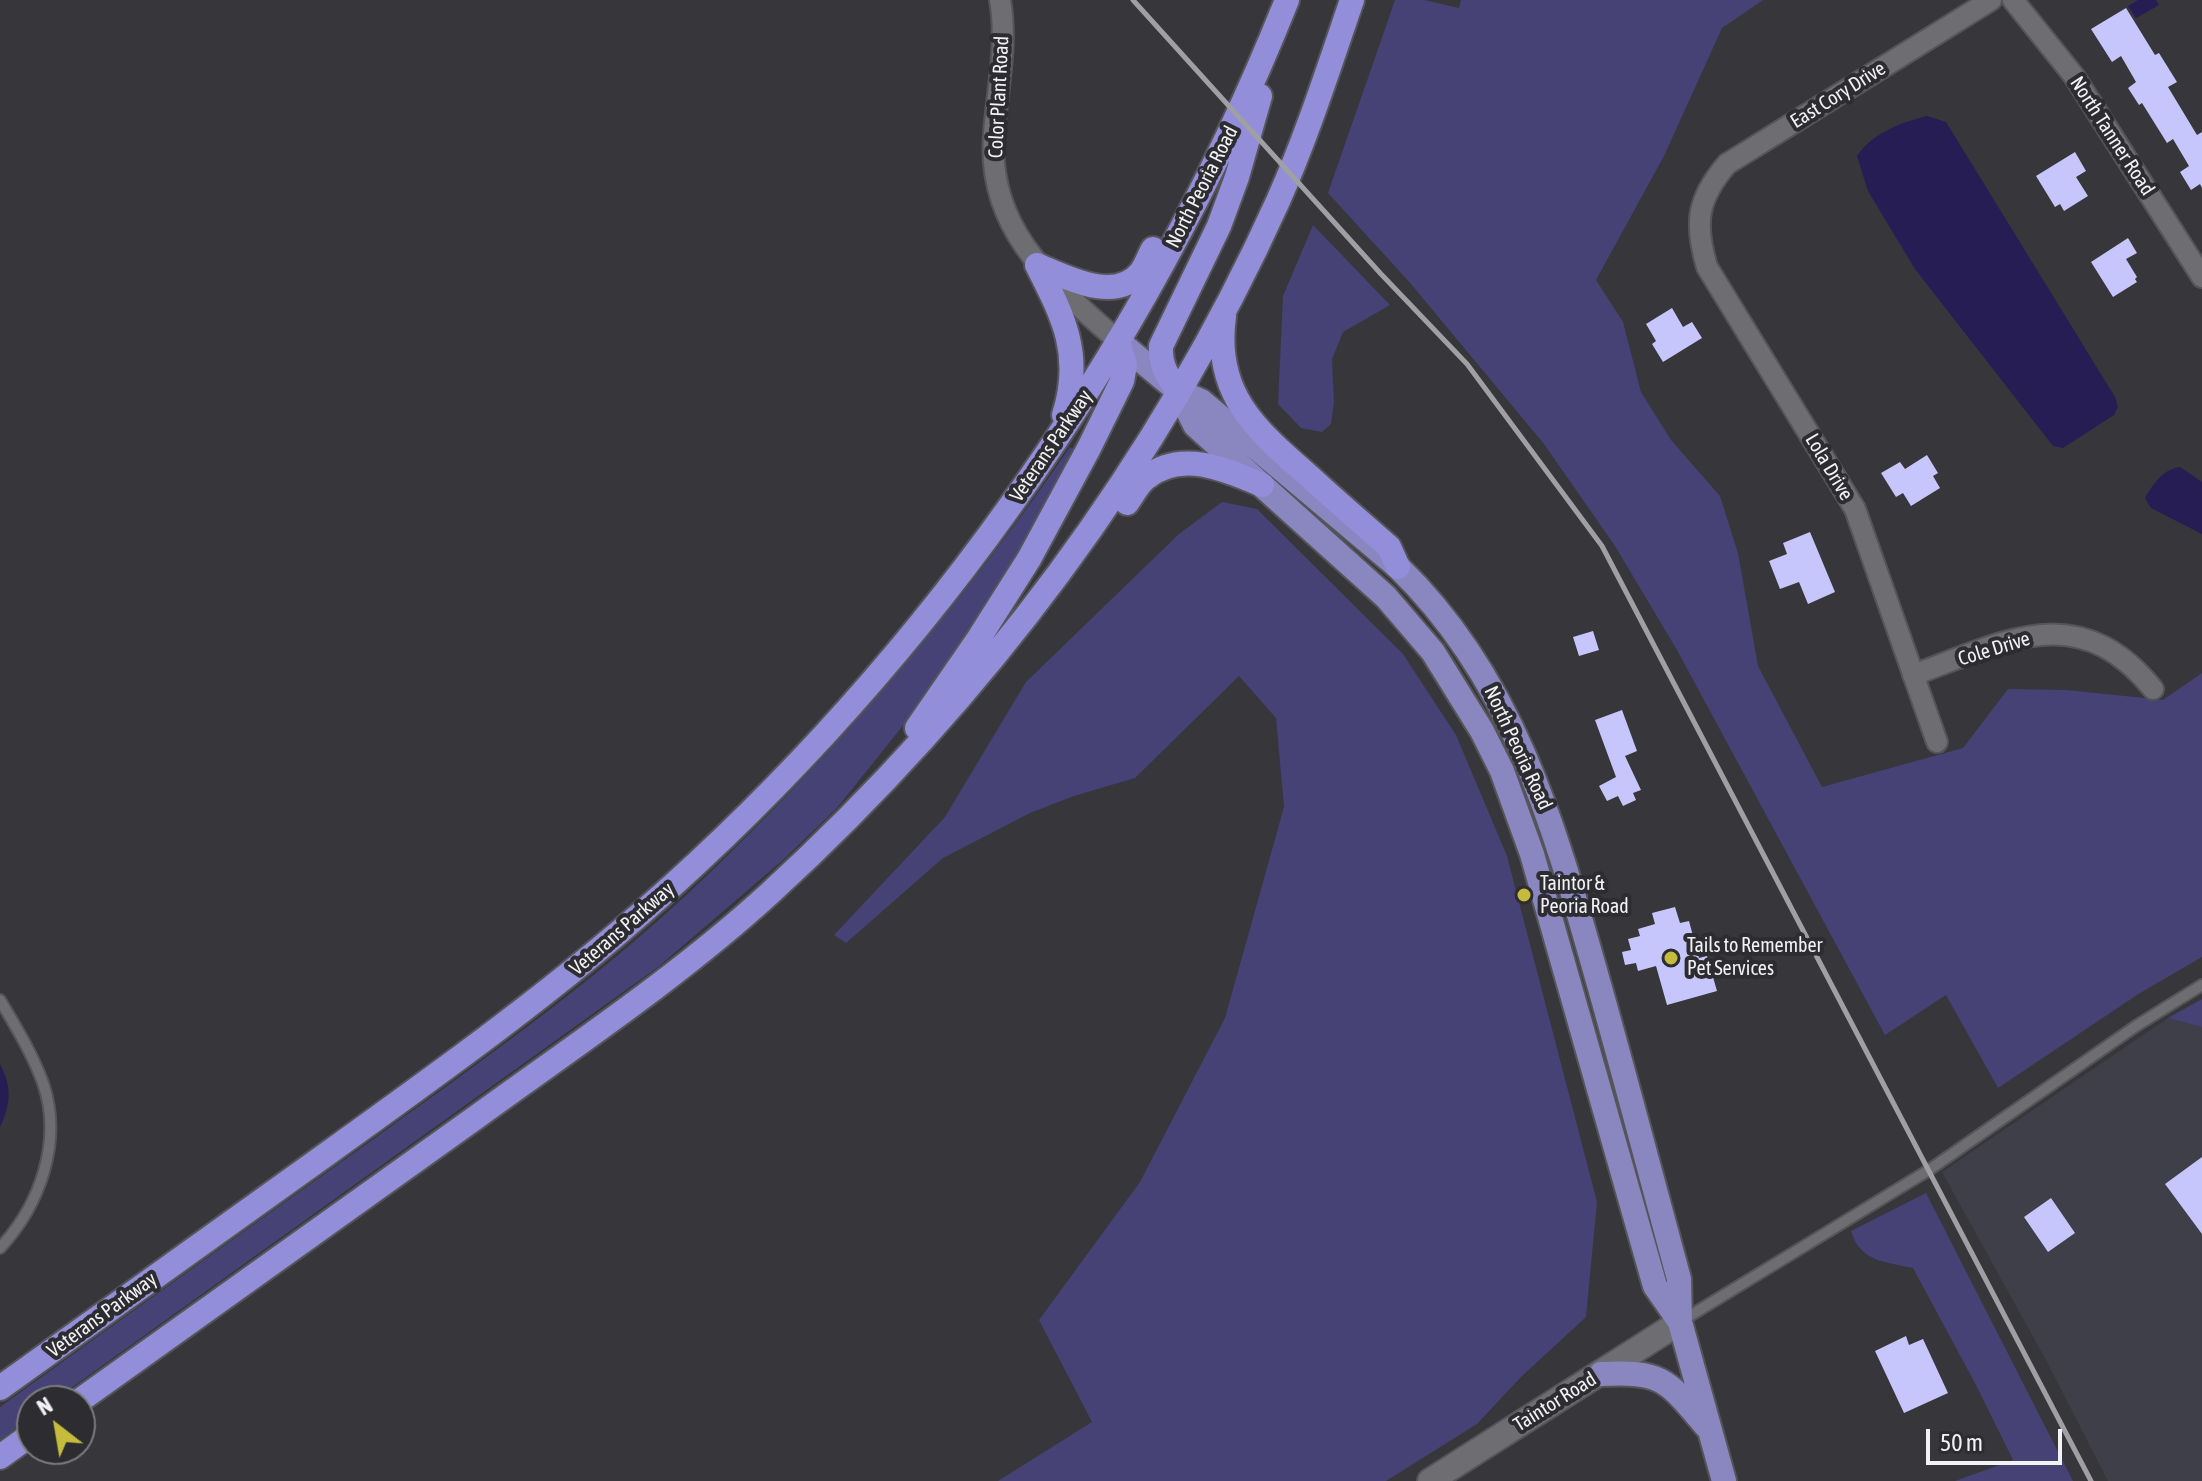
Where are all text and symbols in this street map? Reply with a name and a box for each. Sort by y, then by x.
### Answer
street label: Color Plant Road [984,35,1014,159]
street label: East Cory Drive [1786,56,1890,134]
street label: North Tanner Road [2065,72,2159,200]
street label: North Peoria Road [1161,122,1243,252]
street label: Veterans Parkway [1005,385,1097,507]
street label: Lola Drive [1800,429,1858,505]
street label: Cole Drive [1955,627,2033,671]
street label: North Peoria Road [1479,682,1557,814]
place label: Taintor & Peoria Road [1540,872,1629,919]
street label: Veterans Parkway [565,877,679,981]
marker: Taintor & Peoria Road [1515,886,1533,904]
place label: Tails to Remember Pet Services [1687,934,1822,981]
marker: Tails to Remember Pet Services [1662,949,1680,967]
street label: Veterans Parkway [42,1267,162,1363]
street label: Taintor Road [1509,1367,1601,1437]
north arrow [16,1385,96,1465]
text: N [32,1392,57,1421]
scale bar [1930,1413,2066,1463]
text: 50 m [1940,1429,1983,1456]

